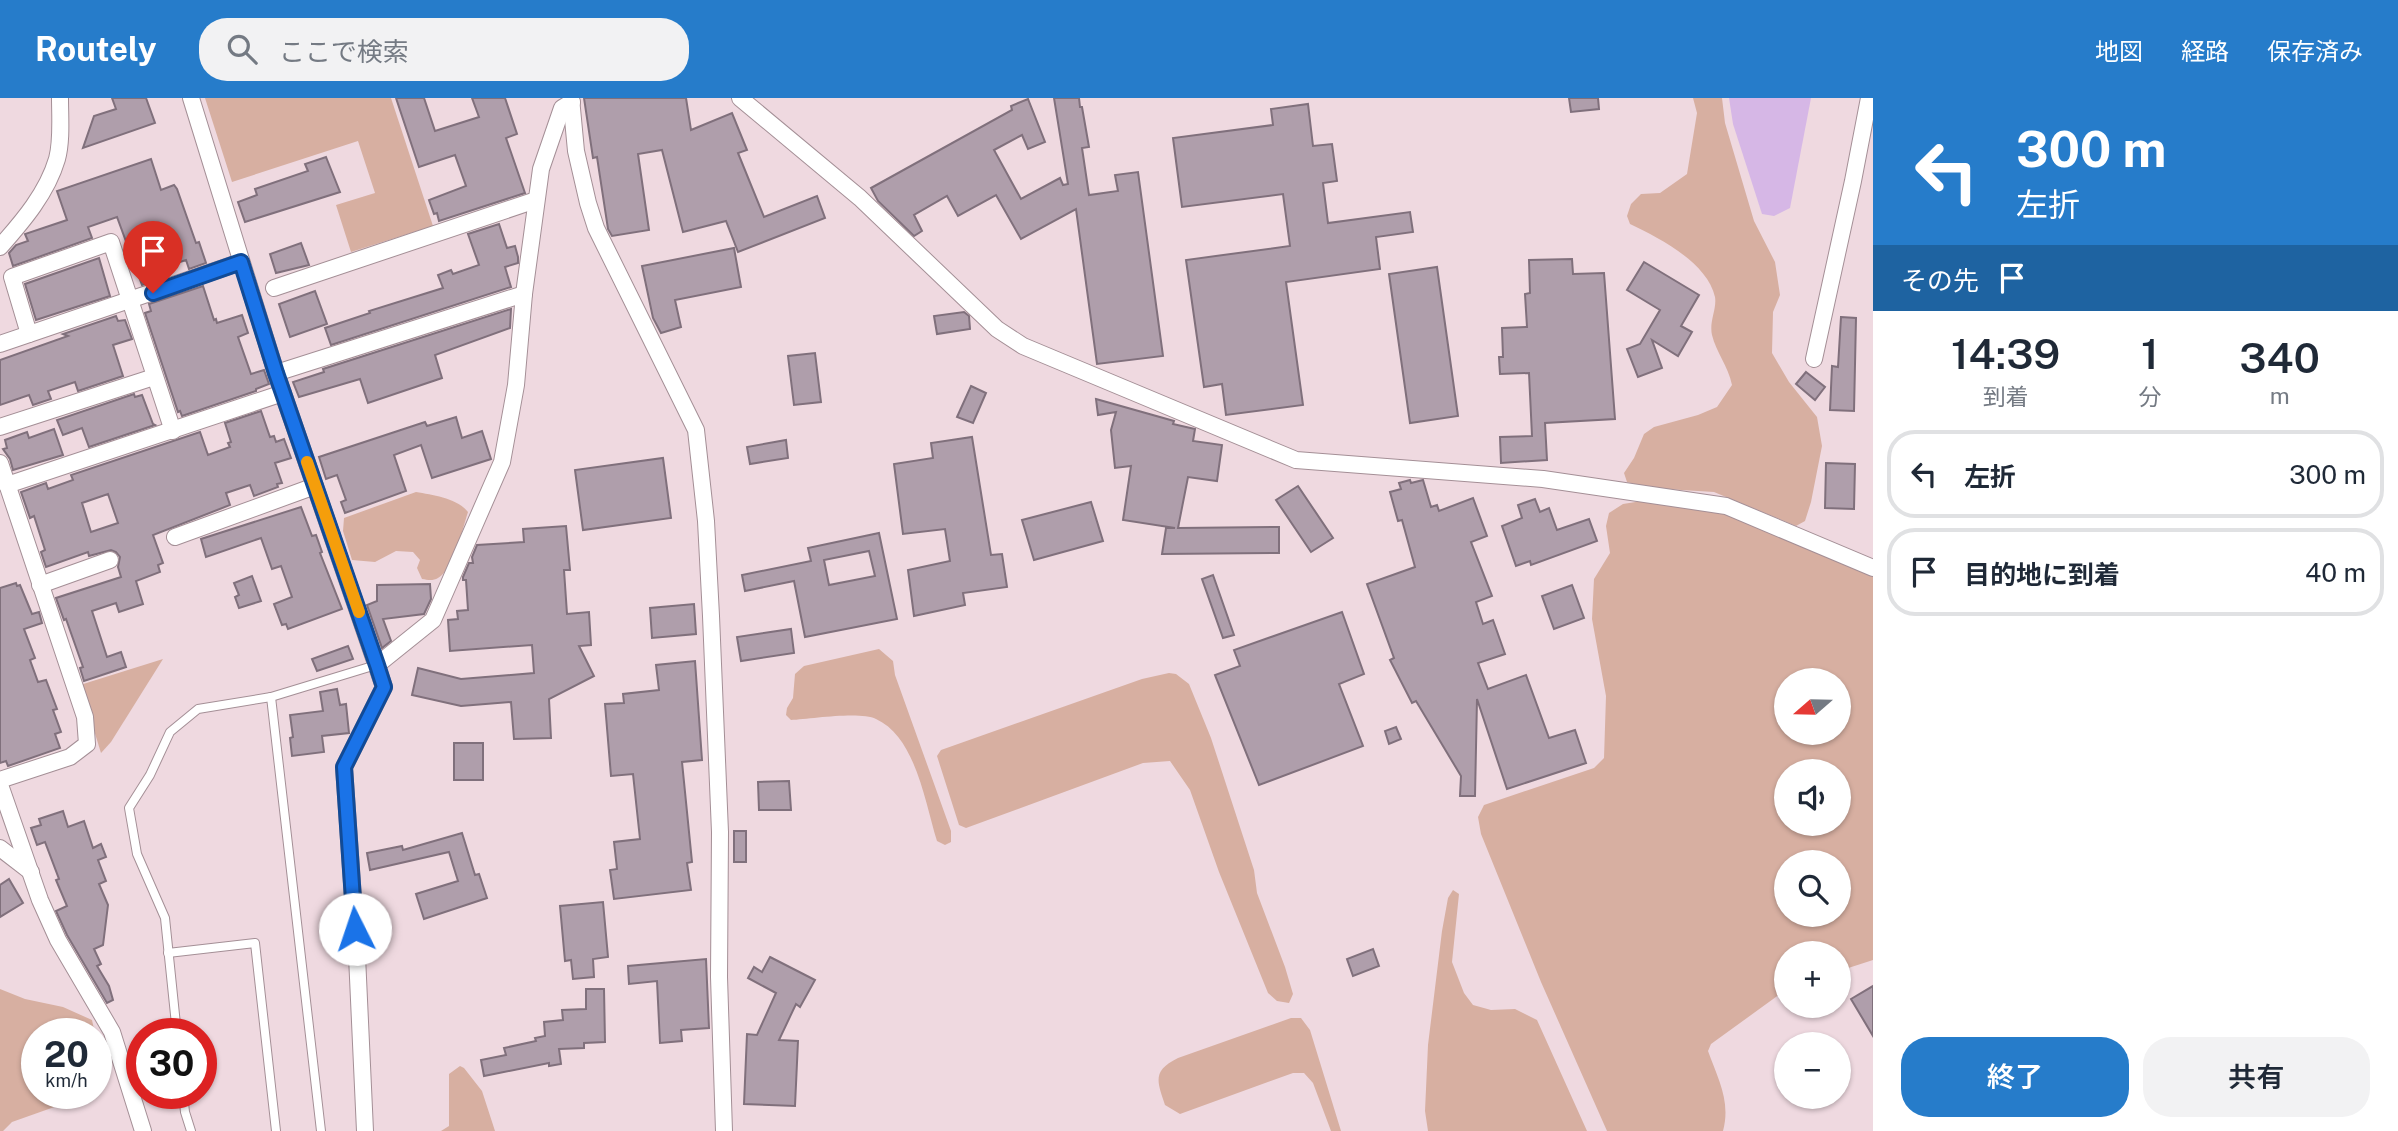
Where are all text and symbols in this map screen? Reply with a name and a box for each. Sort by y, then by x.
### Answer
search box [199,18,689,81]
text: Routely [35,30,157,68]
icon: search [223,30,261,68]
text: ここで検索 [279,36,409,67]
text: 地図 [2095,37,2143,65]
text: 経路 [2181,37,2229,65]
text: 保存済み [2267,37,2363,65]
text: 300 m [2016,120,2166,178]
icon: left [1901,126,1992,217]
text: 左折 [2016,186,2080,223]
pin [123,221,183,293]
icon: arrive [134,232,172,270]
icon: arrive [1993,259,2031,297]
text: その先 [1901,265,1979,296]
text: 14:39 [1951,329,2060,378]
text: 1 [2141,329,2159,378]
text: 340 [2239,333,2320,382]
text: m [2270,382,2290,409]
text: 到着 [1983,383,2029,410]
text: 分 [2138,383,2161,410]
icon: left [1905,455,1943,493]
text: 300 m [2289,459,2366,490]
text: 左折 [1964,461,2016,492]
icon: arrive [1905,553,1943,591]
text: 40 m [2305,557,2366,588]
text: 目的地に到着 [1964,559,2120,590]
north arrow [1774,668,1852,746]
map controls [1774,668,1851,1109]
button: sound [1774,759,1851,836]
button: search [1774,850,1851,927]
position arrow [318,892,392,966]
button: + [1774,941,1851,1018]
speed limit sign: 30 [126,1018,217,1109]
button: − [1774,1032,1851,1109]
text: 20 [44,1034,89,1075]
button: 終了 [1901,1037,2129,1117]
button: 共有 [2143,1037,2370,1117]
text: km/h [45,1070,88,1091]

